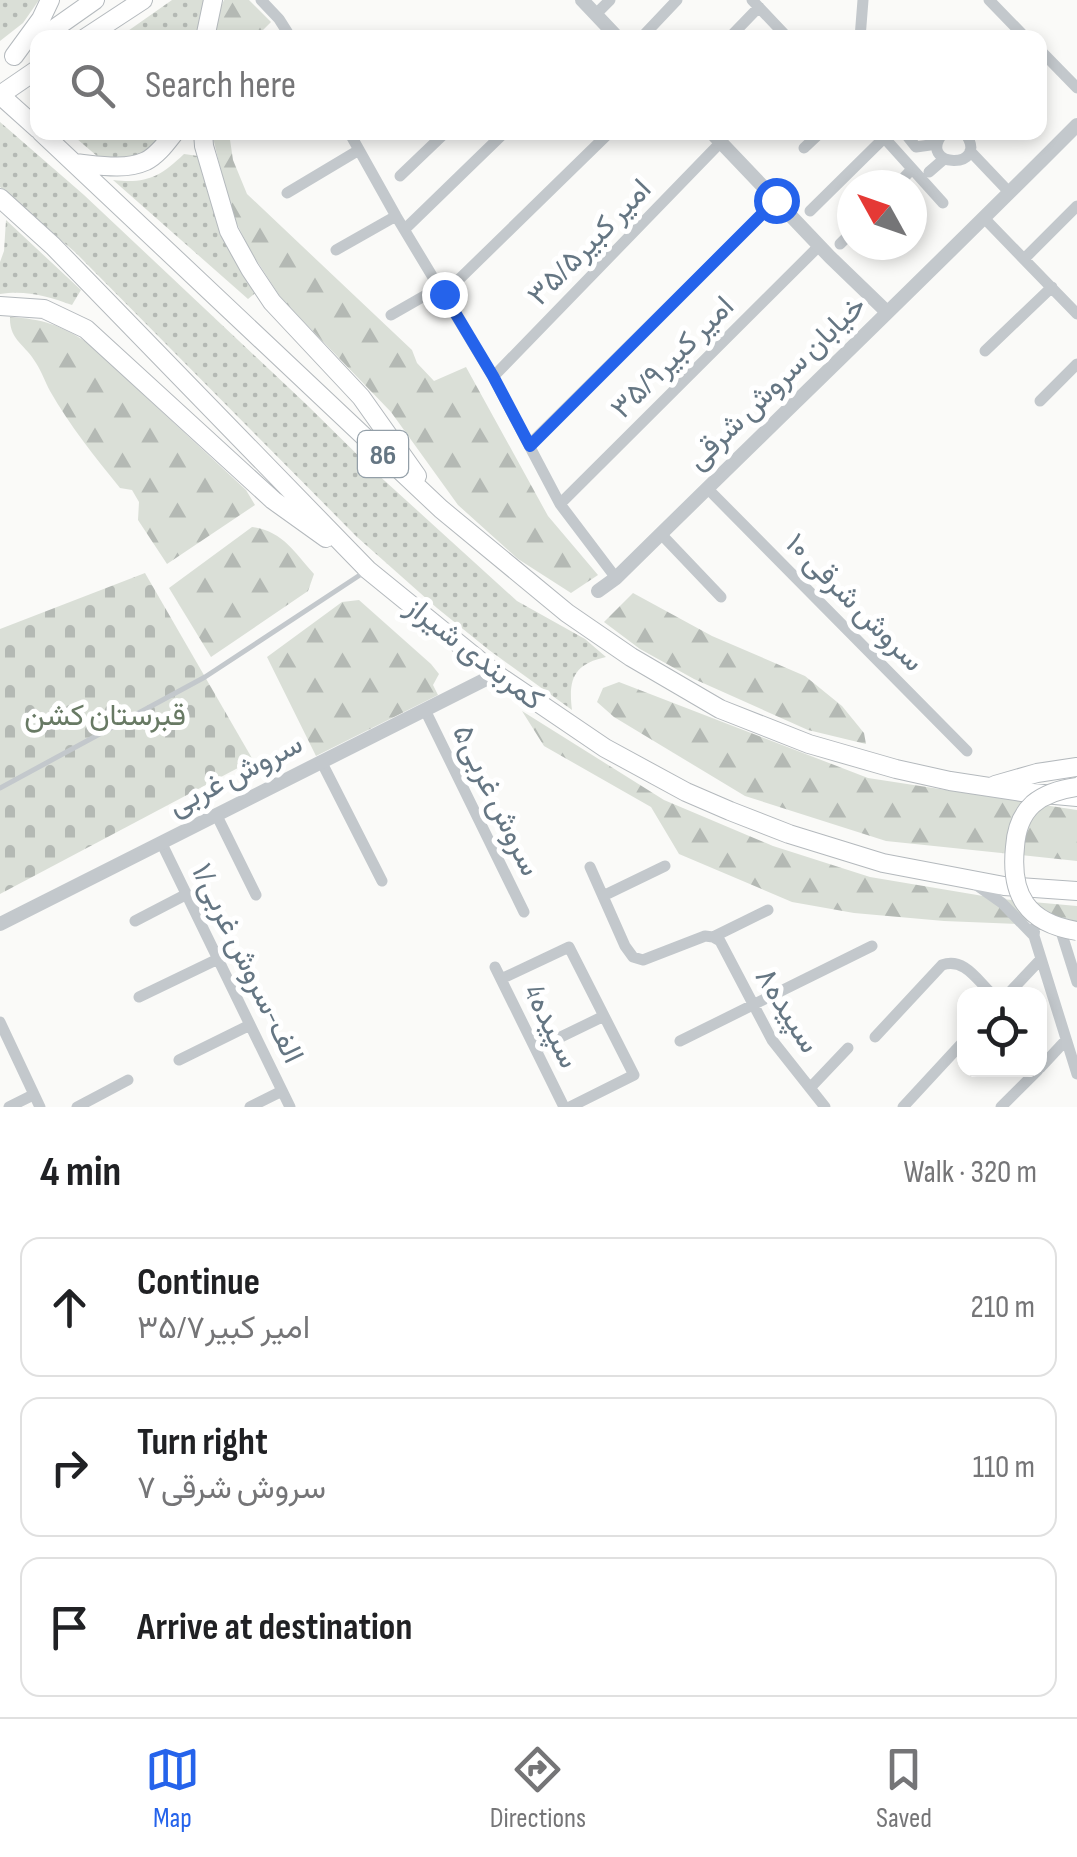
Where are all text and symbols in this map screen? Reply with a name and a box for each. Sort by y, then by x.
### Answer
search box [30,30,1047,140]
icon: search [65,58,120,113]
text: Search here [145,63,296,108]
north arrow [837,170,927,260]
street label: امیر کبیر۳۵/۵ [520,172,659,314]
route start [754,178,800,224]
route end [422,272,468,318]
street label: خیابان سروش شرقی [680,288,874,477]
street label: امیر کبیر۳۵/۹ [604,289,742,427]
road number: 86 [358,431,408,477]
street label: سروش شرقی ۱۰ [778,526,931,679]
street label: کمربندی شیراز [398,588,550,719]
park label: قبرستان کشن [24,698,186,734]
street label: سروش غربی۵ [444,719,548,882]
street label: سروش غربی [162,726,309,824]
street label: ۱/الف-سروش غربی [183,858,311,1069]
street label: سپیده۸ [746,961,827,1060]
street label: 4سپیده [515,979,587,1075]
map controls [957,987,1047,1077]
button: locate [957,987,1047,1077]
text: 4 min [40,1147,121,1198]
text: Walk · 320 m [903,1153,1037,1192]
text: Continue [137,1260,260,1305]
icon: ahead [42,1280,97,1335]
text: 210 m [971,1288,1035,1327]
text: امیر کبیر۳۵/۷ [137,1309,310,1348]
text: Turn right [137,1420,268,1465]
icon: right [42,1440,97,1495]
text: 110 m [973,1448,1035,1487]
text: سروش شرقی ۷ [137,1469,326,1508]
icon: arrive [42,1600,97,1655]
text: Arrive at destination [137,1605,412,1650]
tab: Map [145,1742,200,1835]
tab: Directions [490,1742,586,1835]
tab: Saved [876,1742,932,1835]

